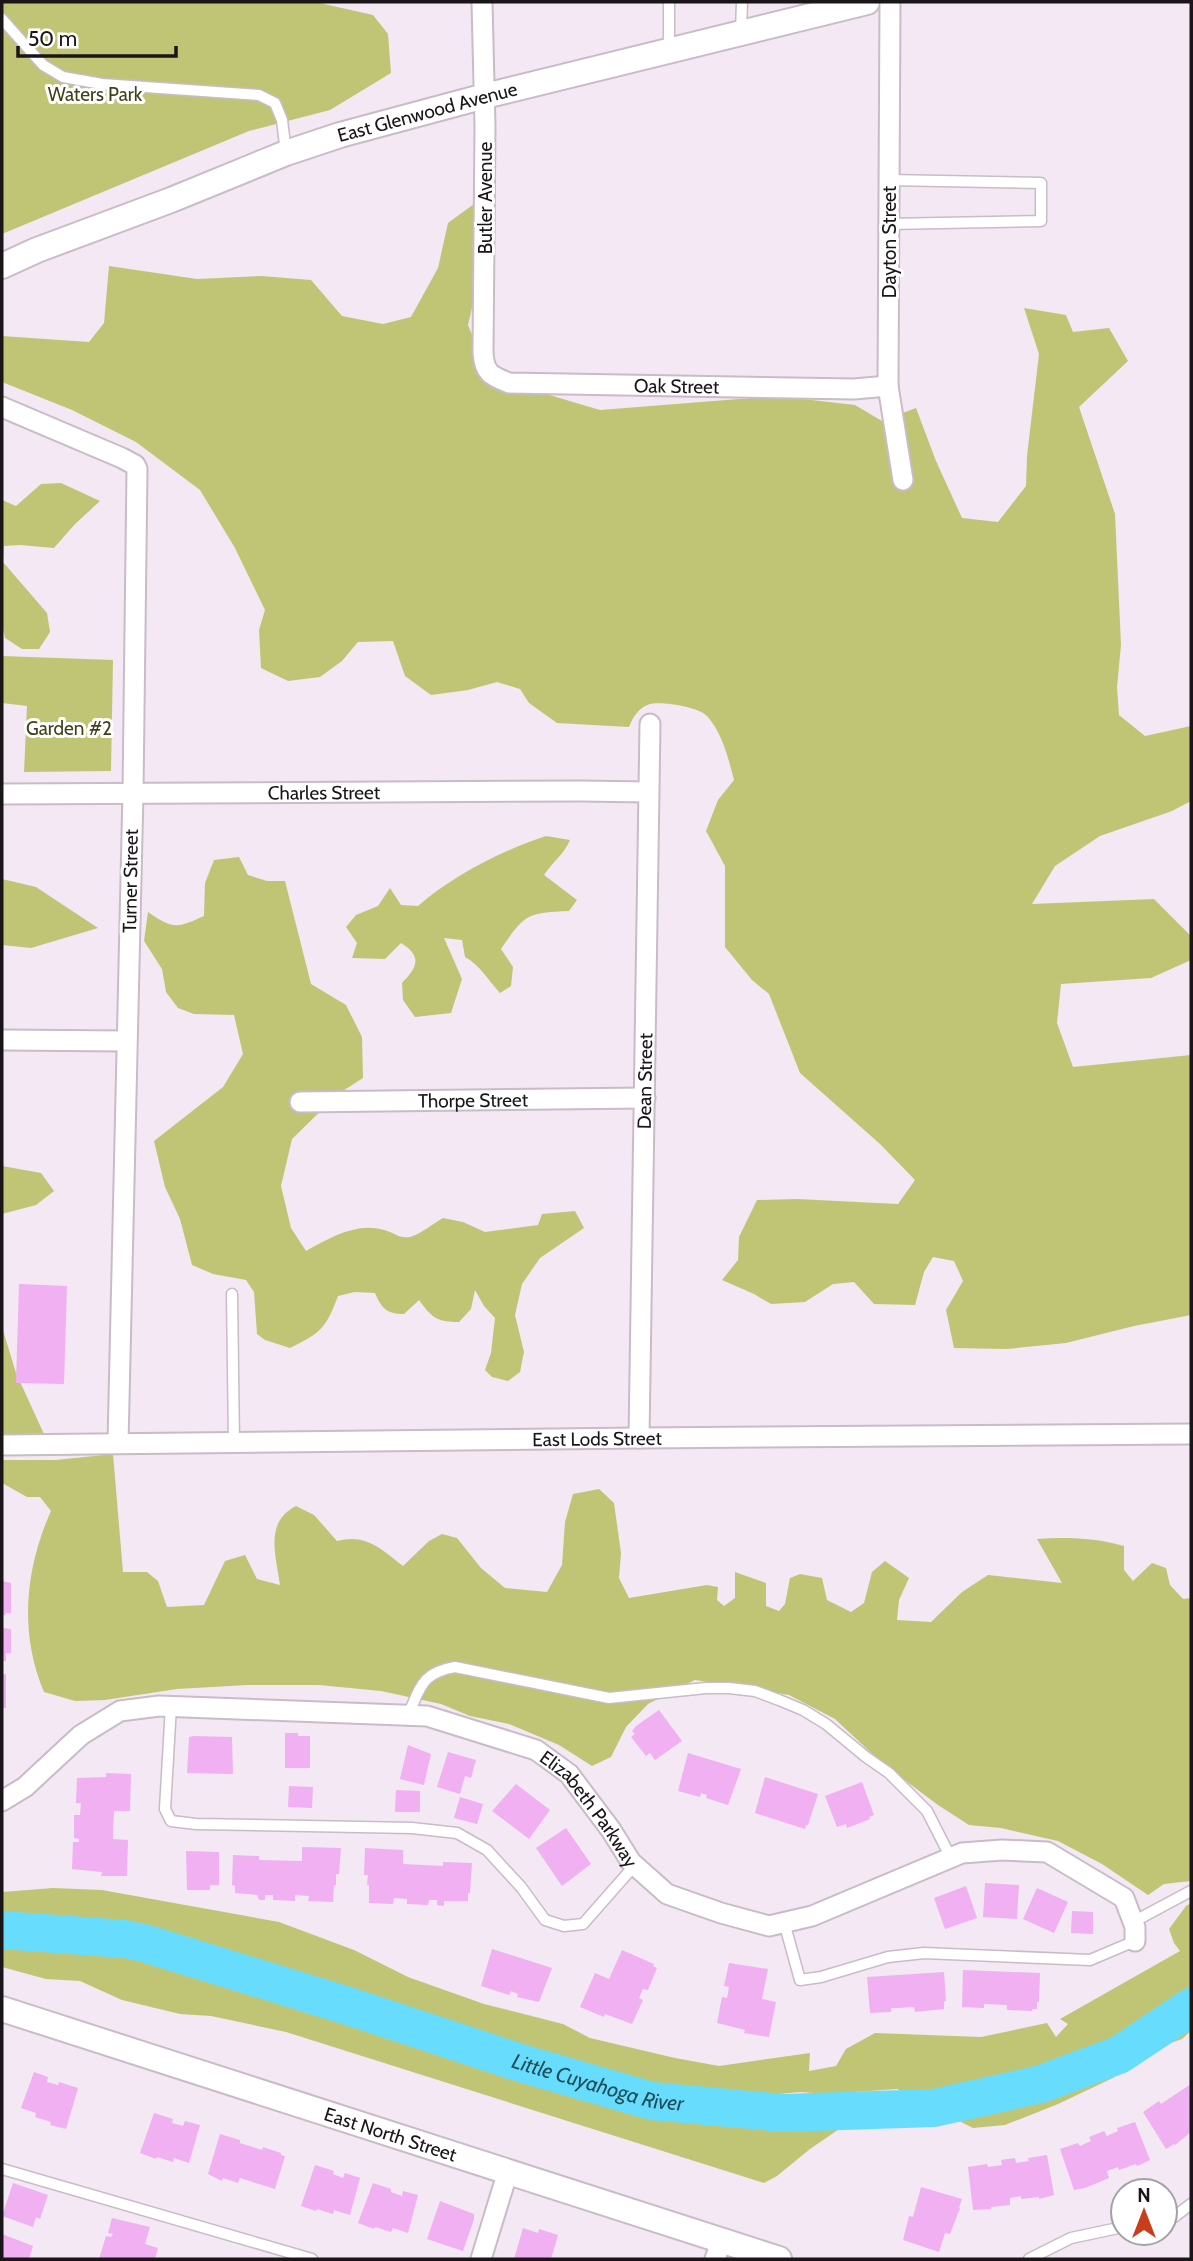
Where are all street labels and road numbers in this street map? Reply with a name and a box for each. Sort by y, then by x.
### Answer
street label: East Glenwood Avenue [335,77,520,147]
street label: Butler Avenue [474,142,497,254]
street label: Dayton Street [878,185,901,298]
street label: Oak Street [634,374,720,399]
street label: Charles Street [268,781,381,805]
street label: Turner Street [118,828,143,933]
street label: Dean Street [633,1032,657,1129]
street label: Thorpe Street [418,1088,529,1113]
street label: East Lods Street [532,1427,662,1451]
street label: Elizabeth Parkway [535,1746,643,1872]
street label: East North Street [321,2102,460,2167]

